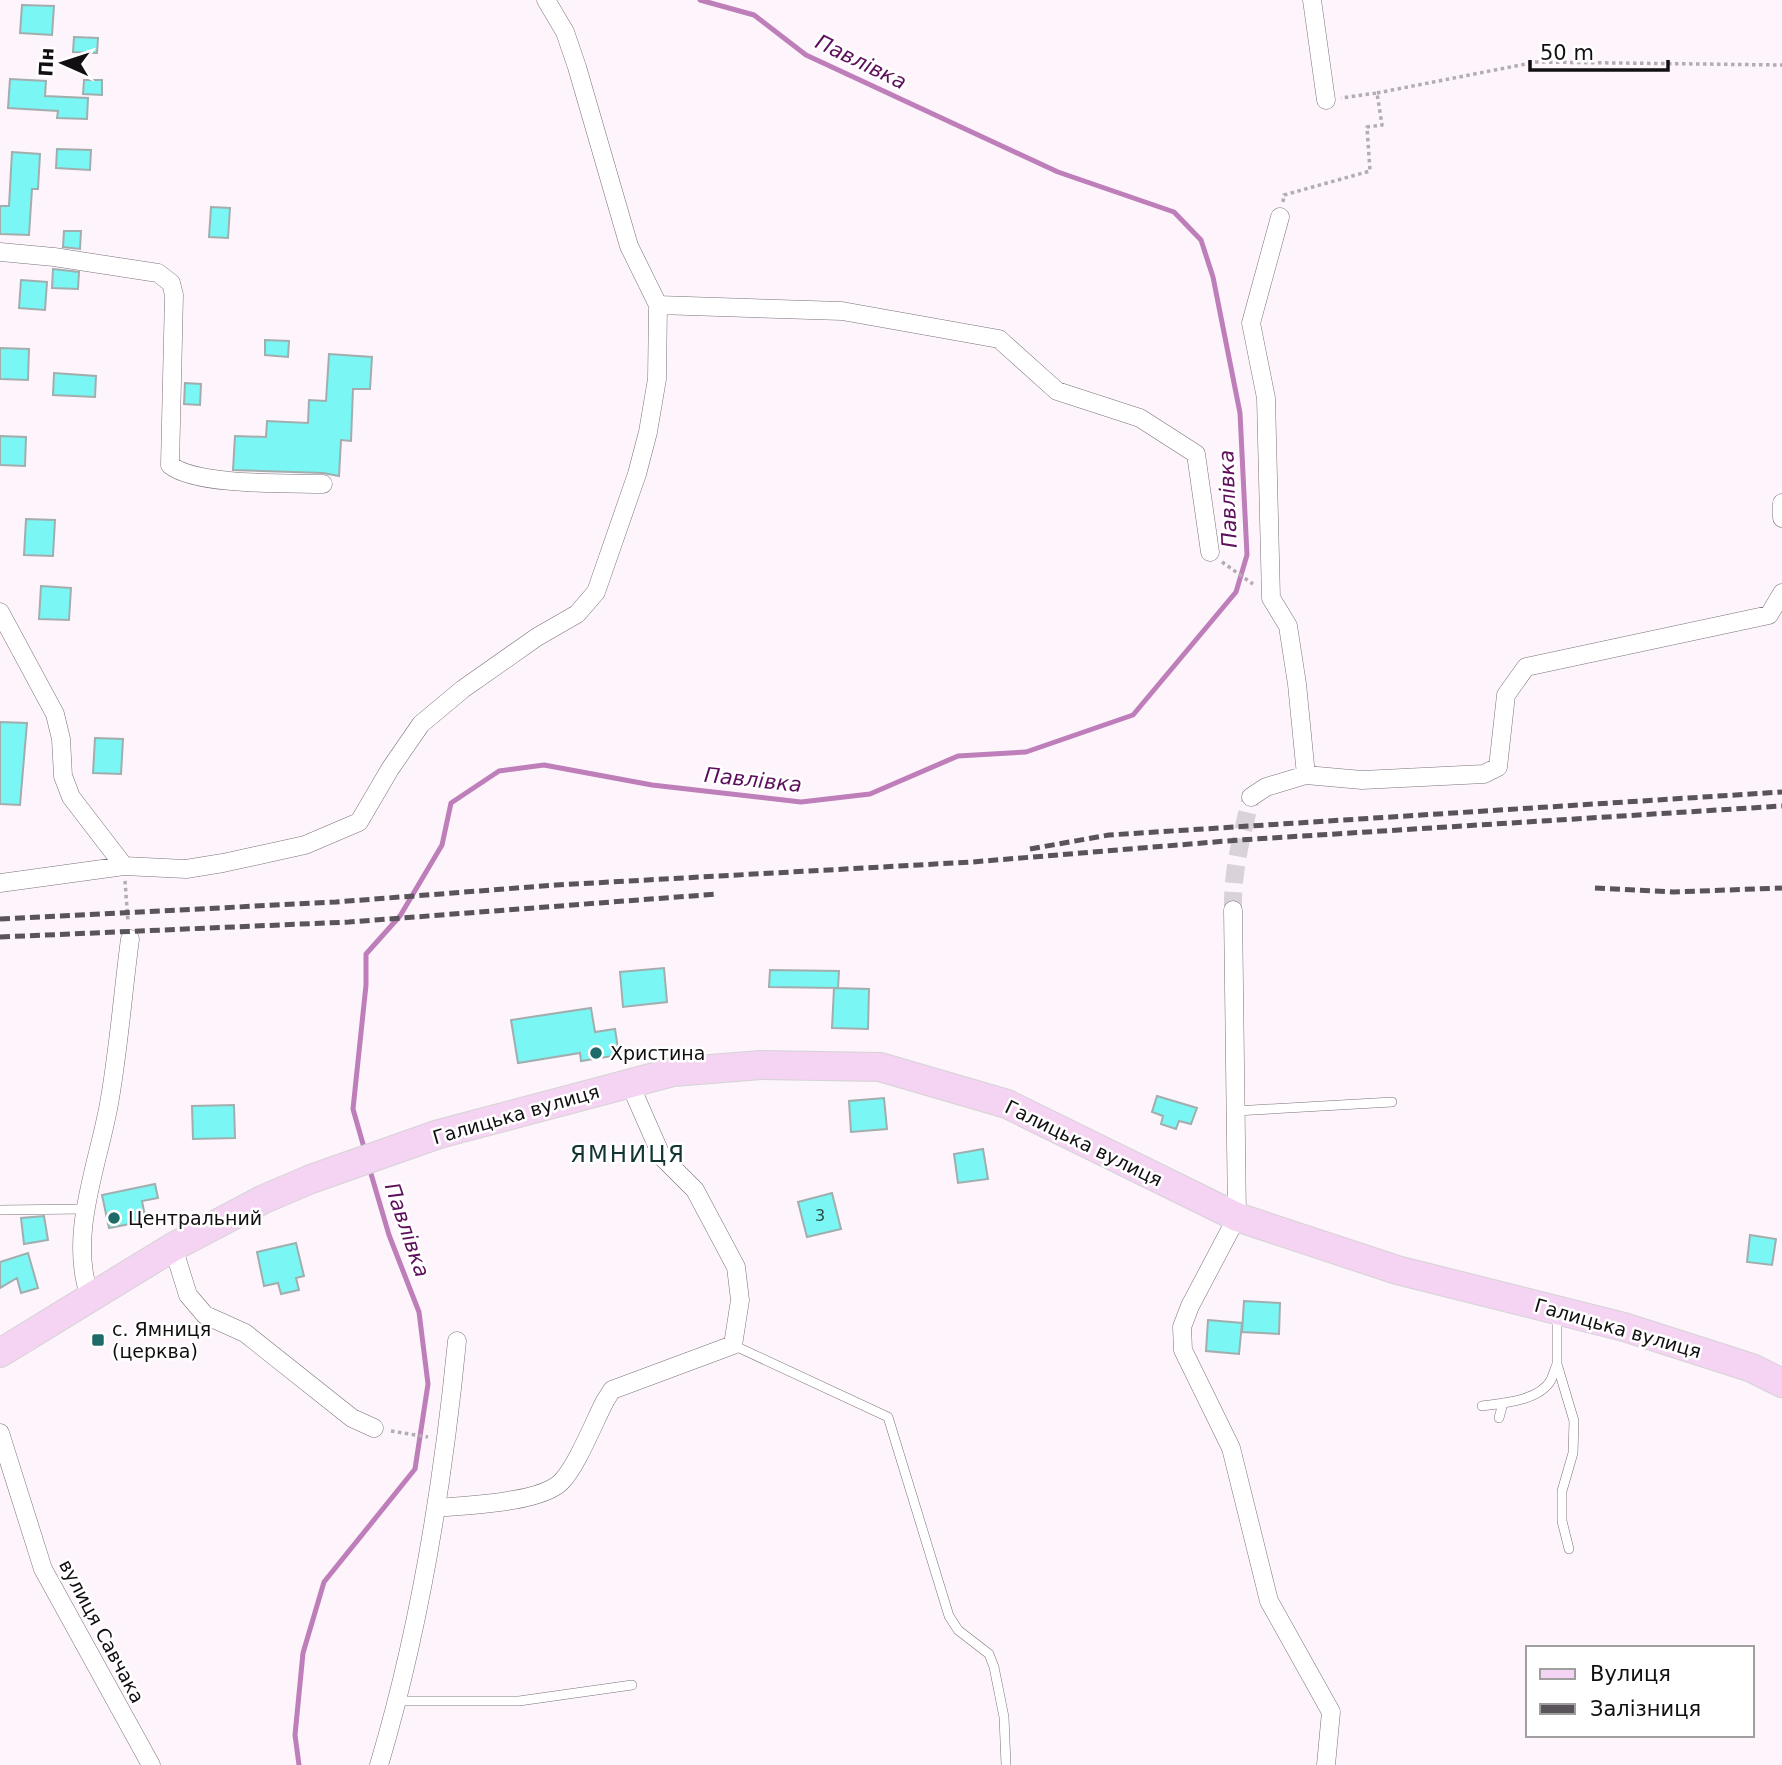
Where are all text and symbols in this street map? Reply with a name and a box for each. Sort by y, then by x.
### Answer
north arrow [28,28,98,98]
scale bar [1530,28,1668,72]
water label: Павлівка [812,30,910,94]
text: 50 m [1540,41,1594,65]
text: Пн [34,47,58,77]
water label: Павлівка [1214,449,1242,549]
water label: Павлівка [703,763,803,797]
place label: Христина [610,1042,705,1064]
marker: Христина [588,1045,604,1061]
street label: Галицька вулиця [430,1080,602,1148]
street label: Галицька вулиця [1002,1095,1166,1191]
district label: ЯМНИЦЯ [570,1141,686,1167]
water label: Павлівка [380,1180,434,1280]
house number: 3 [815,1206,825,1225]
place label: Центральний [128,1207,262,1229]
marker: Центральний [106,1210,122,1226]
street label: Галицька вулиця [1532,1294,1704,1362]
place label: с. Ямниця (церква) [112,1318,211,1362]
marker: с. Ямниця (церква) [90,1332,106,1348]
street label: вулиця Савчака [55,1555,149,1707]
legend [1526,1646,1754,1737]
text: Вулиця [1590,1662,1671,1686]
text: Залізниця [1590,1697,1701,1721]

